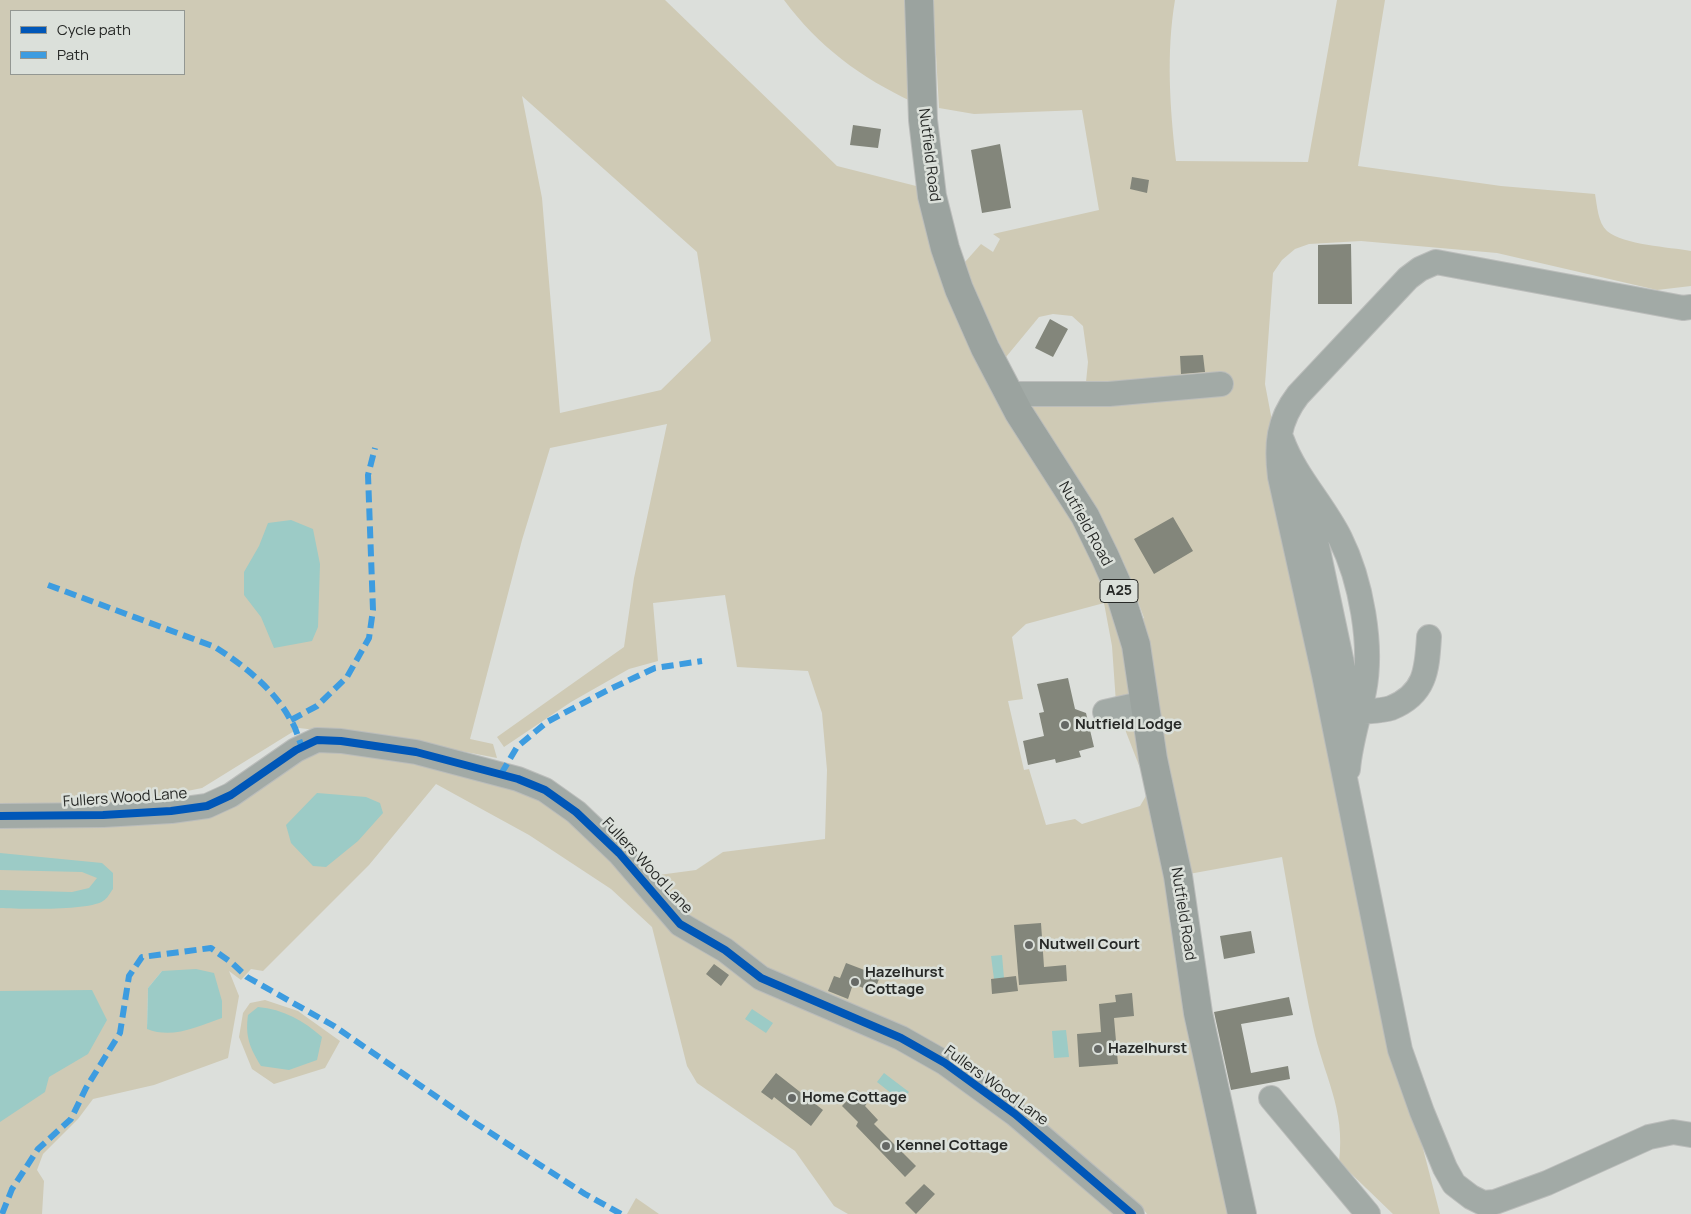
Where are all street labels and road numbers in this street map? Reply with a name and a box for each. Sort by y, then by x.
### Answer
street label: Nutfield Road [914,107,944,203]
street label: Nutfield Road [1054,479,1116,569]
road number: A25 [1100,580,1138,602]
street label: Fullers Wood Lane [62,785,188,811]
street label: Fullers Wood Lane [598,814,696,918]
street label: Nutfield Road [1167,866,1199,962]
street label: Fullers Wood Lane [940,1042,1052,1130]

